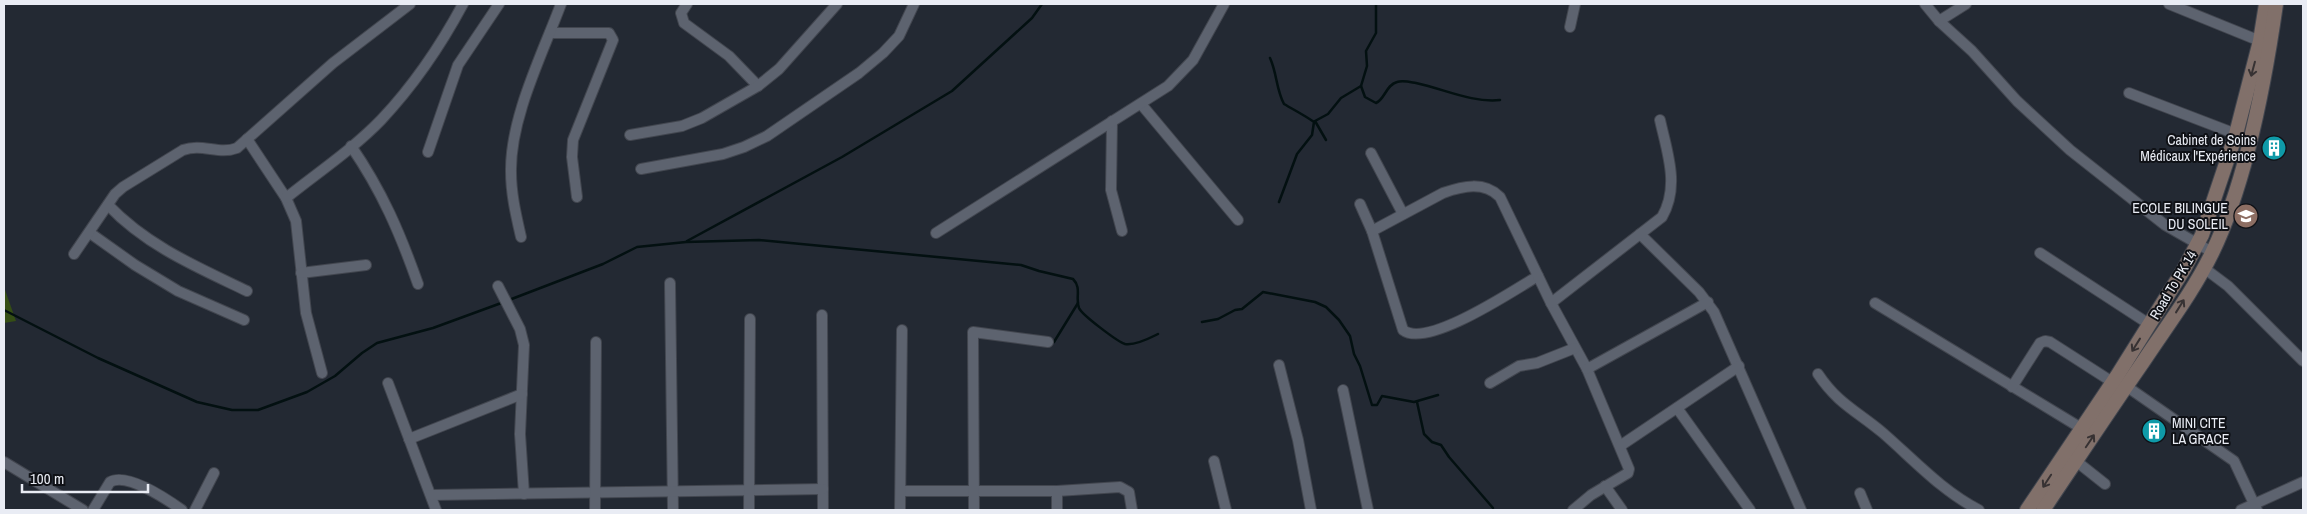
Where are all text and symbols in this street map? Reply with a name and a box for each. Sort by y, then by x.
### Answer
one-way arrow [2248,60,2257,76]
place label: Cabinet de Soins Médicaux l'Expérience [2140,131,2256,165]
building icon: Cabinet de Soins Médicaux l'Expérience [2261,135,2287,161]
place label: ECOLE BILINGUE DU SOLEIL [2132,199,2229,233]
school or university icon: ECOLE BILINGUE DU SOLEIL [2233,203,2259,229]
street label: Road To PK 14 [2145,247,2201,323]
one-way arrow [2175,299,2186,313]
one-way arrow [2131,338,2141,352]
place label: MINI CITE LA GRACE [2172,414,2229,448]
building icon: MINI CITE LA GRACE [2141,418,2167,444]
one-way arrow [2085,434,2095,448]
scale bar [22,462,149,494]
text: 100 m [30,468,64,489]
one-way arrow [2041,473,2051,487]

